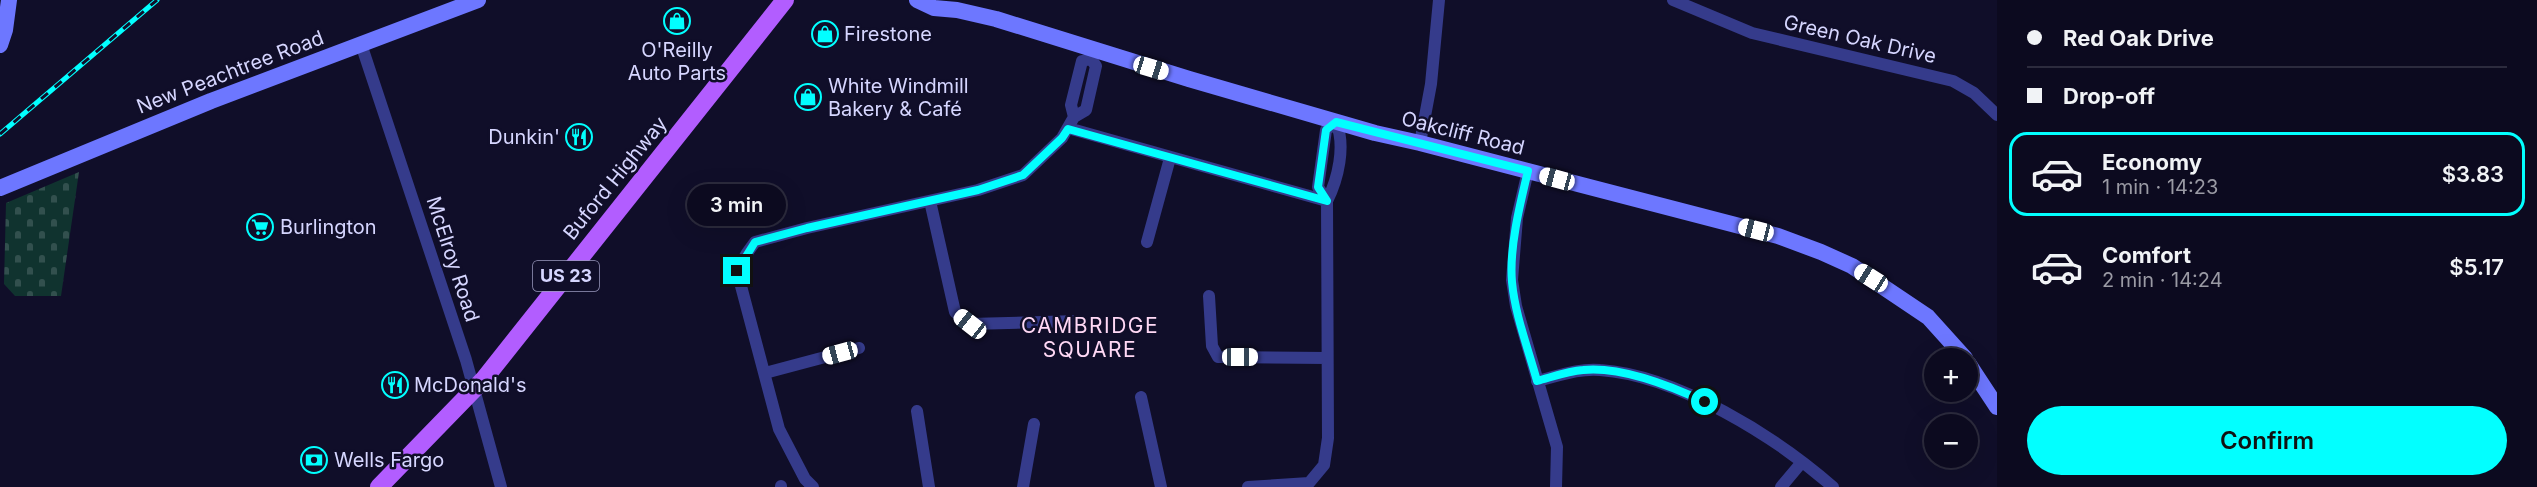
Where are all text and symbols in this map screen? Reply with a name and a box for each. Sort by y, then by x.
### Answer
shop icon: O'Reilly Auto Parts [662,6,692,36]
street label: Green Oak Drive [1781,10,1939,68]
shop icon: Firestone [810,19,840,49]
place label: Firestone [844,22,932,46]
street label: New Peachtree Road [133,25,327,119]
text: Red Oak Drive [2063,25,2214,51]
place label: O'Reilly Auto Parts [628,38,726,85]
car [1131,54,1171,82]
place label: White Windmill Bakery & Café [828,74,969,121]
shop icon: White Windmill Bakery & Café [793,82,823,112]
text: Drop-off [2063,83,2155,109]
street label: Oakcliff Road [1399,106,1527,160]
street label: Buford Highway [558,112,672,244]
restaurant icon: Dunkin' [564,122,594,152]
place label: Dunkin' [488,125,560,149]
icon: car [2030,147,2084,201]
text: Economy [2102,149,2202,175]
text: $3.83 [2442,161,2504,187]
car [1537,166,1577,192]
text: 1 min · 14:23 [2102,175,2218,199]
callout: 3 min [688,184,786,226]
street label: McElroy Road [421,193,485,325]
text: 3 min [710,193,763,217]
supermarket icon: Burlington [245,212,275,242]
place label: Burlington [280,215,377,239]
car [1736,217,1776,243]
icon: car [2030,240,2084,294]
text: Comfort [2102,242,2191,268]
text: $5.17 [2449,254,2504,280]
route end [723,257,750,284]
road number: US 23 [533,261,599,291]
car [1851,261,1891,295]
text: 2 min · 14:24 [2102,268,2223,292]
car [950,306,990,342]
district label: CAMBRIDGE SQUARE [1021,313,1159,362]
car [820,340,860,366]
car [1222,348,1258,366]
map controls [1924,348,1978,468]
button: + [1924,348,1978,402]
restaurant icon: McDonald's [380,370,410,400]
place label: McDonald's [414,373,527,397]
route start [1691,388,1718,415]
button: Confirm [2027,406,2507,475]
button: − [1924,414,1978,468]
bank icon: Wells Fargo [299,445,329,475]
place label: Wells Fargo [334,448,444,472]

